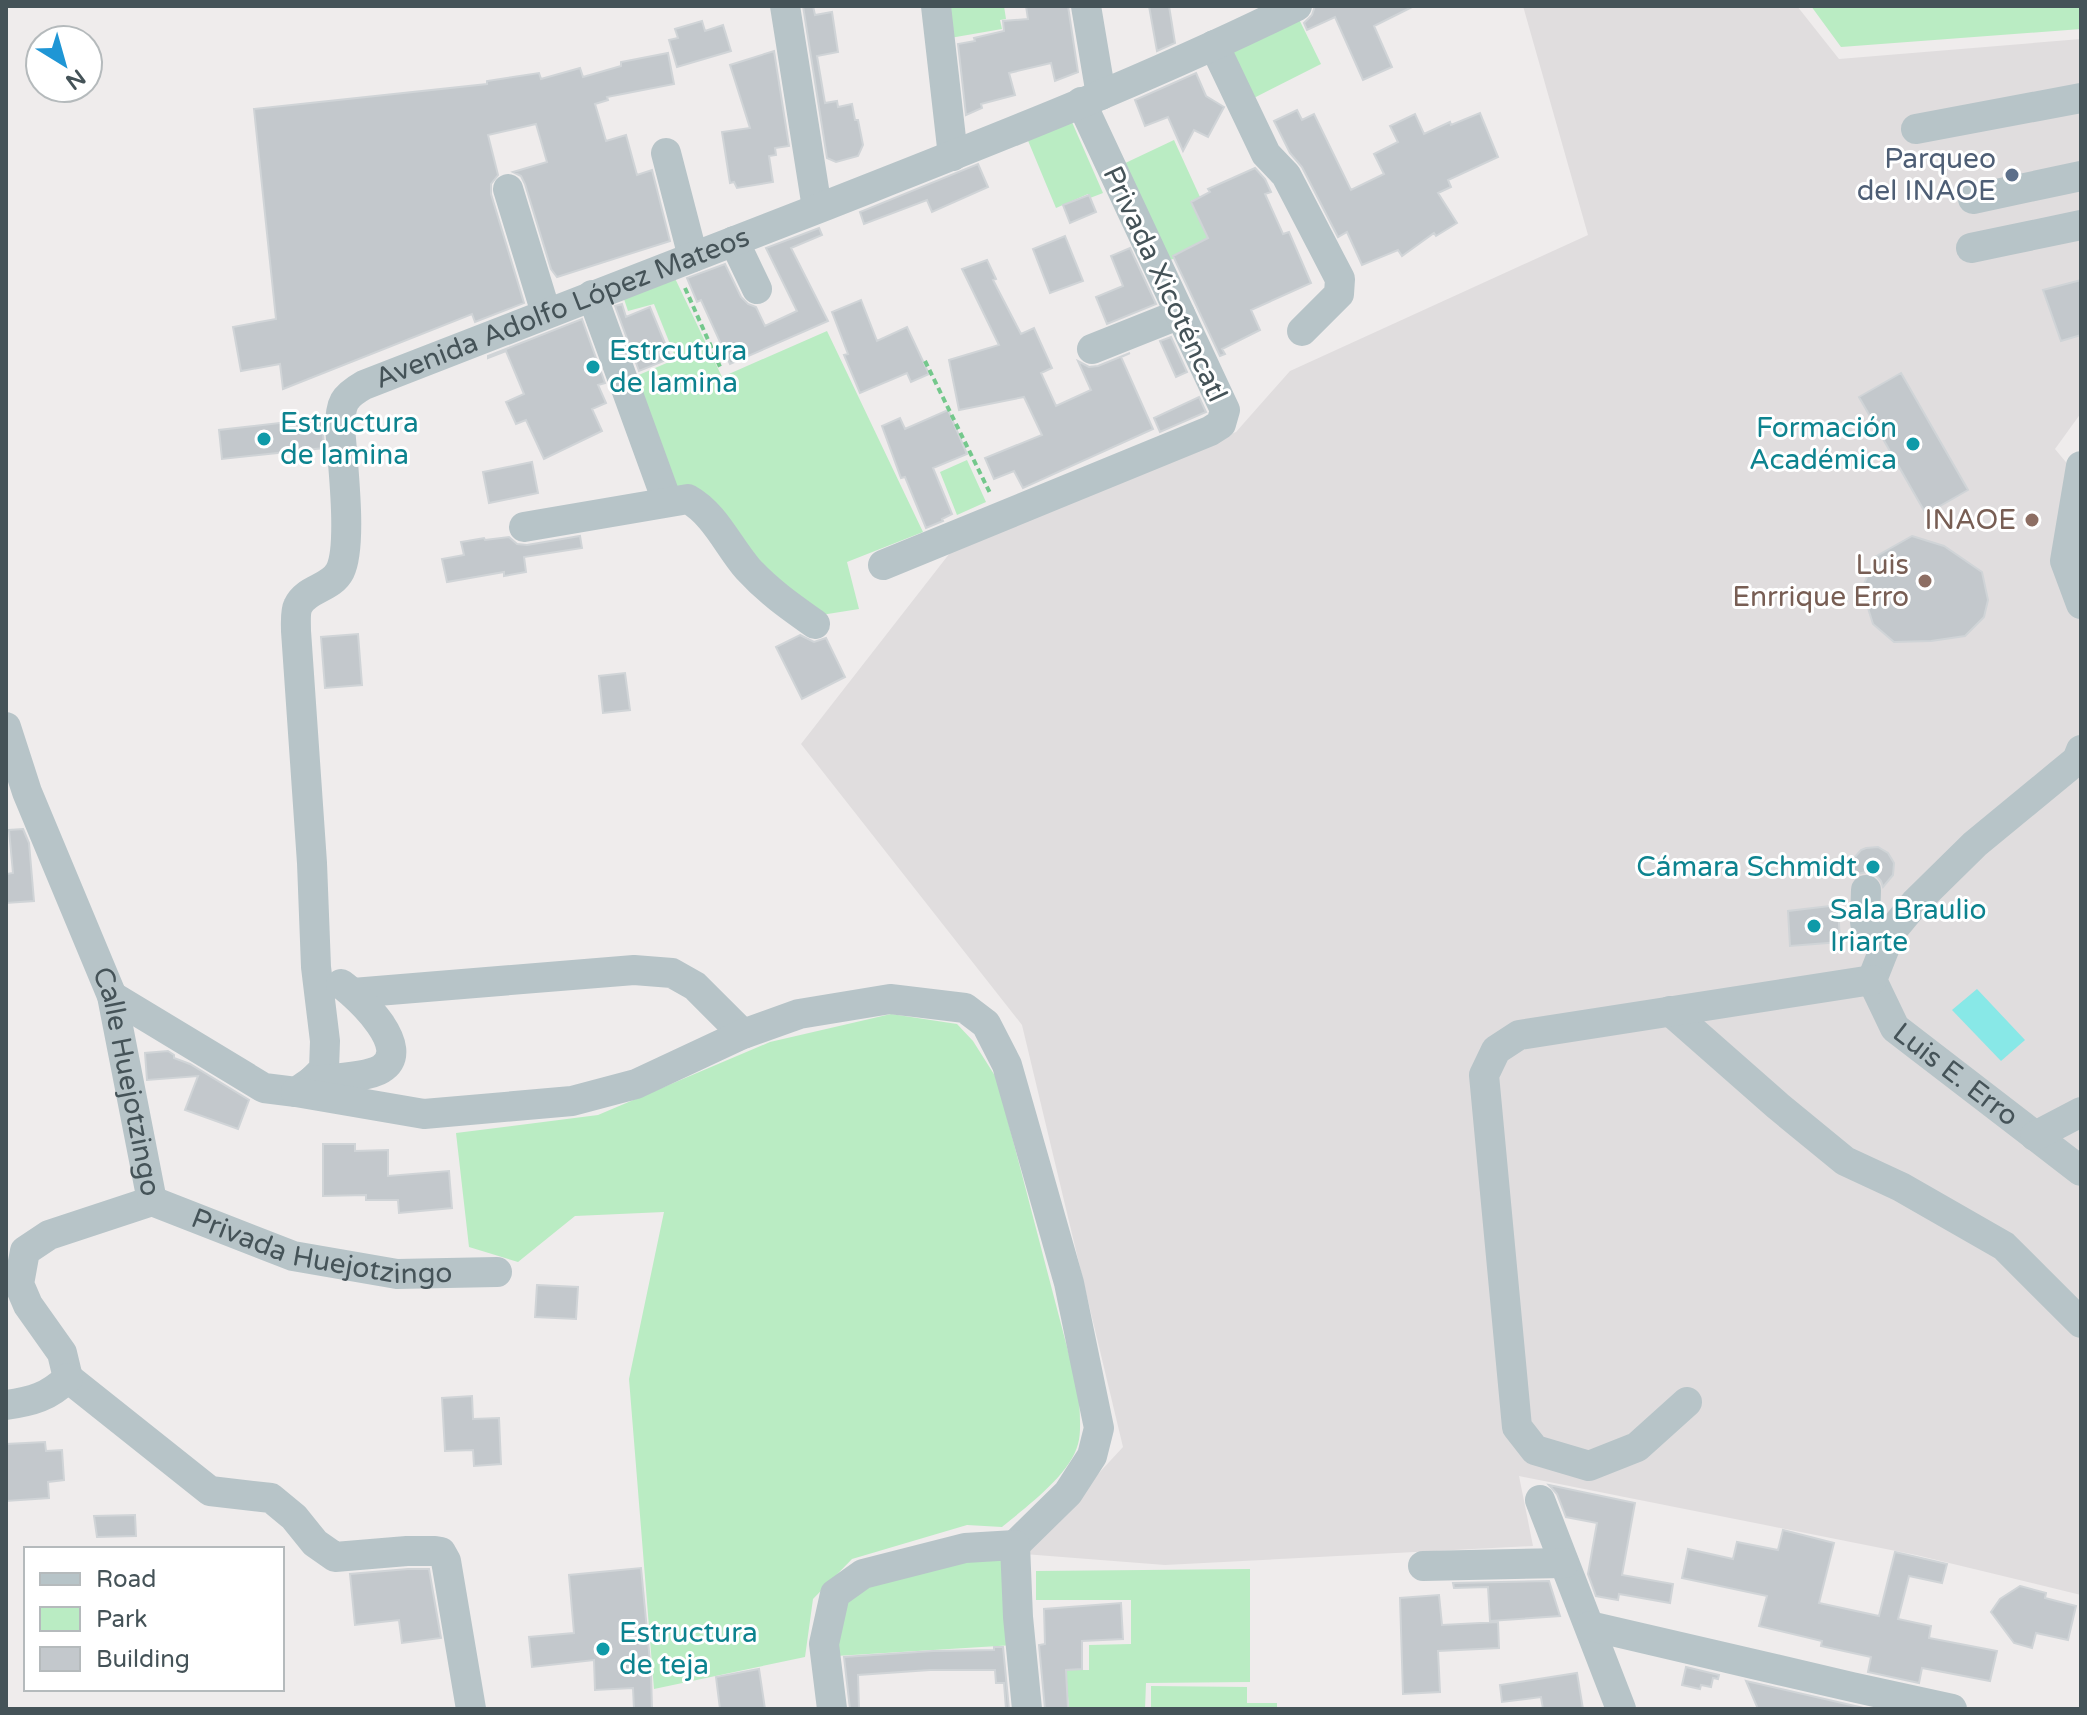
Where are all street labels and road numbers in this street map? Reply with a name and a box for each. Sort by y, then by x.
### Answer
street label: Privada Xicoténcatl [1095,161,1235,407]
street label: Avenida Adolfo López Mateos [370,220,754,396]
street label: Calle Huejotzingo [85,962,168,1199]
street label: Luis E. Erro [1886,1016,2025,1134]
street label: Privada Huejotzingo [187,1201,453,1291]

